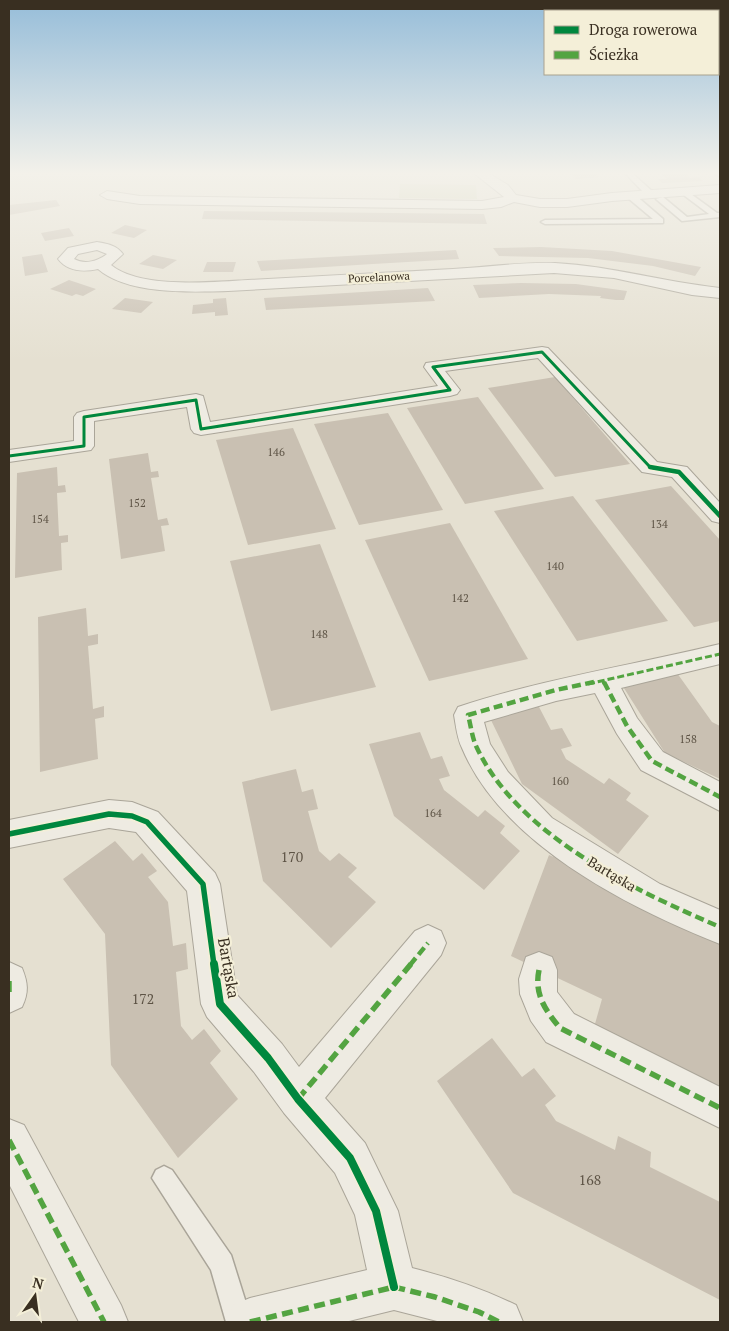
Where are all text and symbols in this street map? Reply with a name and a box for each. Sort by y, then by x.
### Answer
legend [544,10,719,75]
text: Droga rowerowa [589,19,698,39]
text: Ścieżka [589,44,639,64]
street label: Porcelanowa [348,268,411,286]
house number: 146 [267,445,285,459]
house number: 152 [128,496,146,510]
house number: 154 [31,512,49,526]
house number: 134 [650,517,668,531]
house number: 140 [546,559,564,573]
house number: 142 [451,591,469,605]
house number: 148 [310,627,328,641]
house number: 158 [679,732,697,746]
house number: 160 [551,774,569,788]
house number: 164 [424,806,442,820]
house number: 170 [281,847,303,866]
street label: Bartąska [584,852,640,896]
street label: Bartąska [213,936,245,1000]
house number: 172 [132,989,154,1008]
house number: 168 [579,1170,601,1189]
north arrow [10,1271,60,1321]
text: N [31,1272,46,1293]

